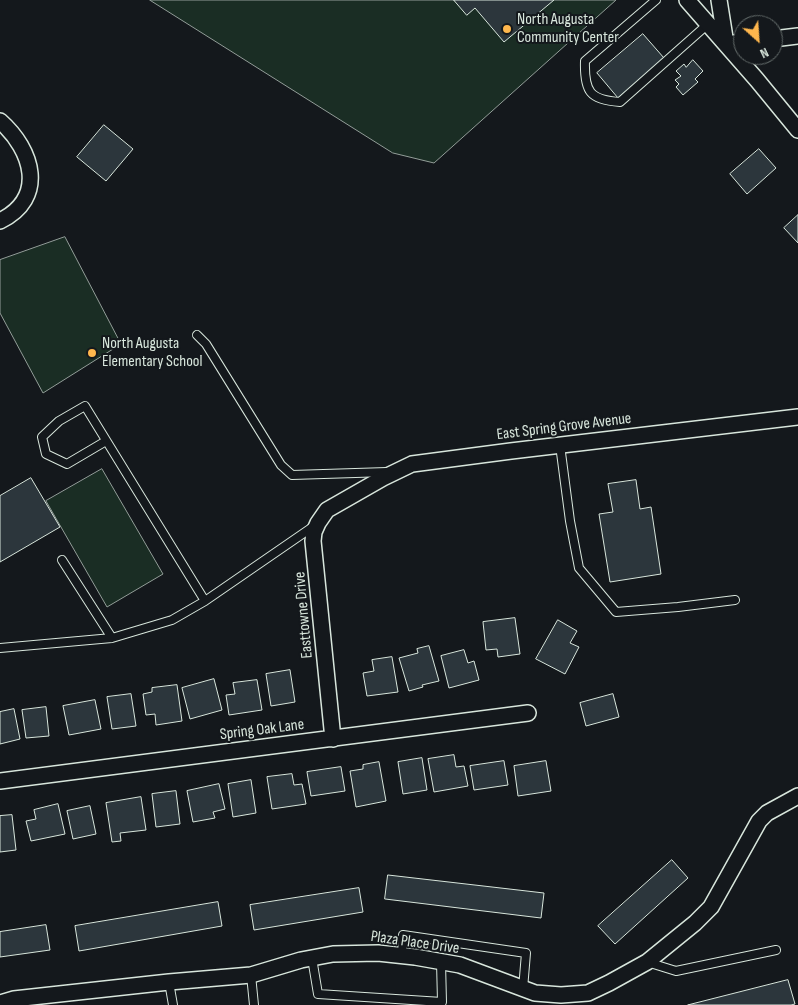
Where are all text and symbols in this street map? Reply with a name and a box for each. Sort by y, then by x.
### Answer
place label: North Augusta Community Center [517,10,619,48]
north arrow [733,15,783,65]
marker: North Augusta Community Center [501,23,513,35]
text: N [757,44,771,62]
place label: North Augusta Elementary School [102,334,202,372]
marker: North Augusta Elementary School [86,347,98,359]
street label: East Spring Grove Avenue [496,409,632,445]
street label: Easttowne Drive [291,571,317,659]
street label: Spring Oak Lane [219,715,305,745]
street label: Plaza Place Drive [369,927,461,959]

